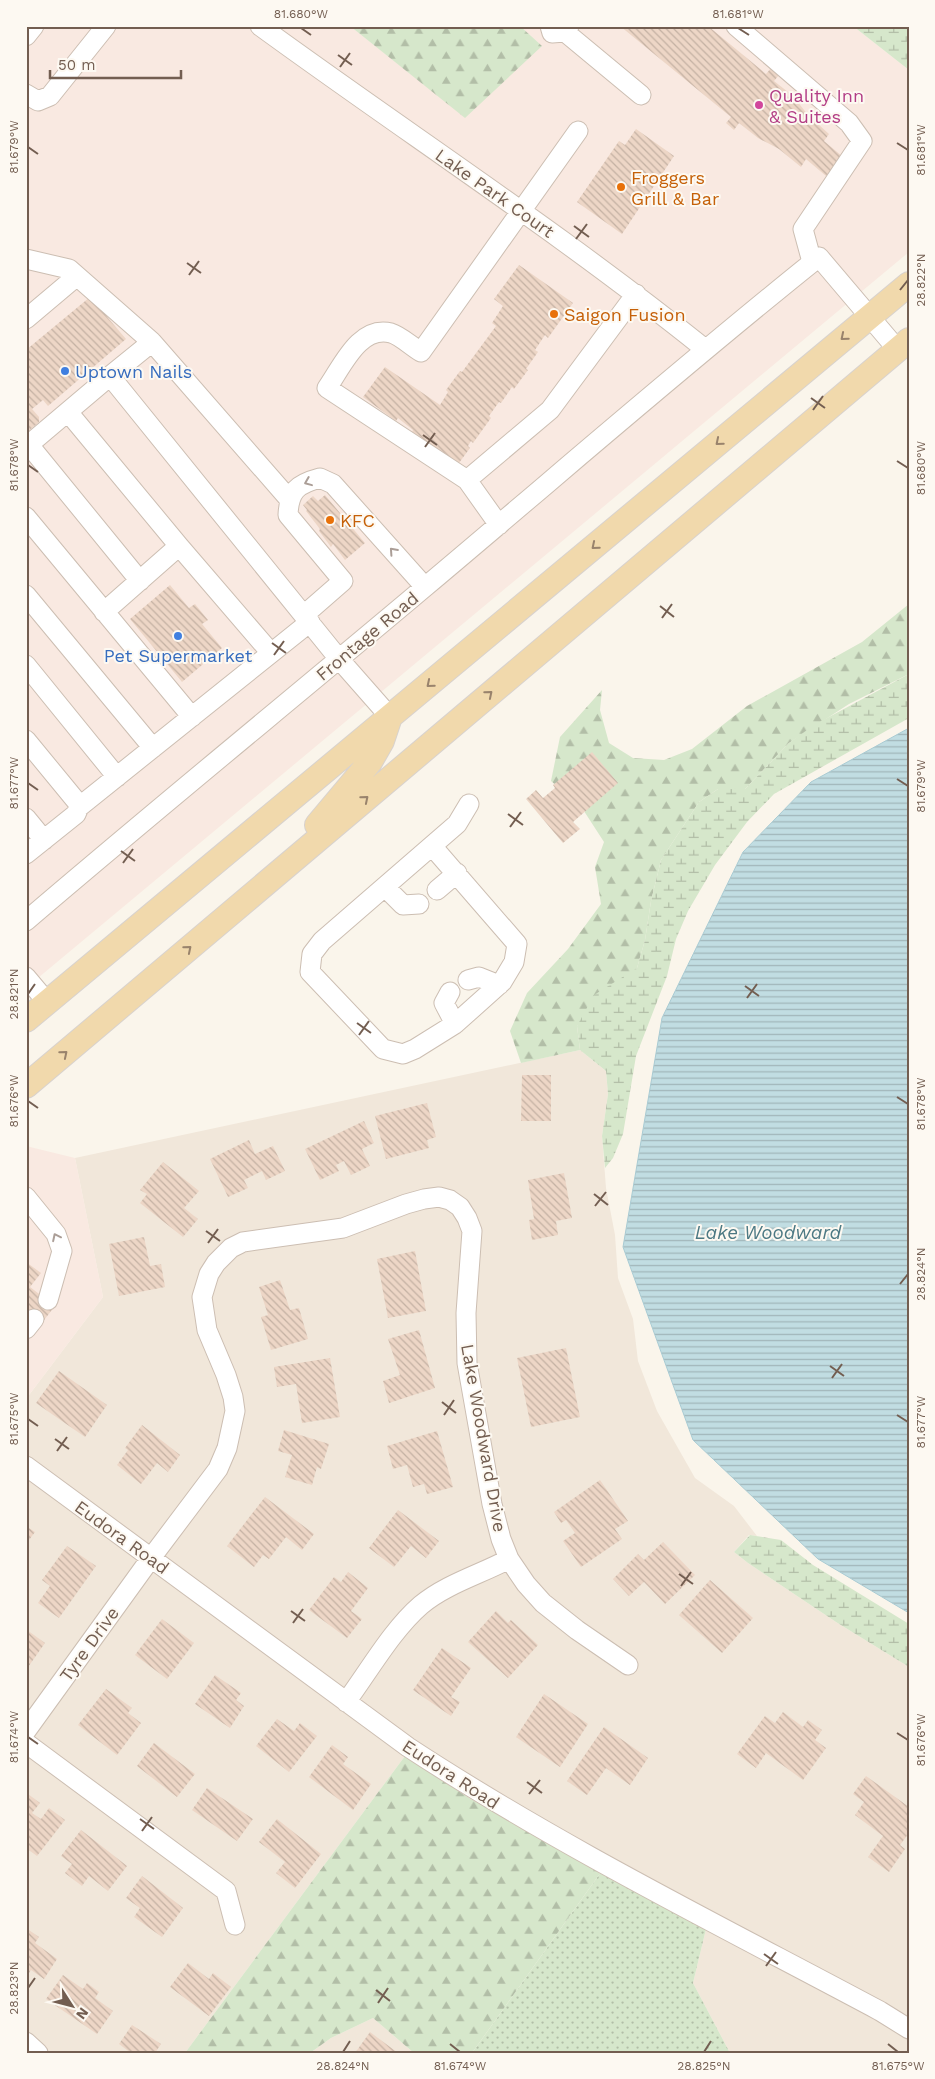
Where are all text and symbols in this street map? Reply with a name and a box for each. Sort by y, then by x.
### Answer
text: 81.680°W [274,7,329,21]
text: 81.681°W [712,7,764,21]
scale bar [50,48,181,80]
text: 50 m [58,56,95,74]
place label: Quality Inn & Suites [769,85,864,127]
marker: Quality Inn & Suites [753,99,765,111]
text: 81.679°W [7,120,21,174]
text: 81.681°W [914,124,928,176]
street label: Lake Park Court [431,144,559,242]
place label: Froggers Grill & Bar [631,167,719,209]
marker: Froggers Grill & Bar [615,181,627,193]
text: 28.822°N [914,253,928,307]
place label: Saigon Fusion [564,304,686,325]
marker: Saigon Fusion [548,308,560,320]
one-way arrow [841,332,850,340]
place label: Uptown Nails [75,361,192,382]
marker: Uptown Nails [59,365,71,377]
one-way arrow [716,436,725,445]
text: 81.678°W [7,438,21,492]
text: 81.680°W [914,440,928,495]
one-way arrow [304,476,313,486]
place label: KFC [340,510,375,531]
marker: KFC [324,514,336,526]
one-way arrow [592,540,601,549]
one-way arrow [389,547,398,556]
street label: Frontage Road [312,587,422,685]
marker: Pet Supermarket [172,630,184,642]
place label: Pet Supermarket [104,645,253,666]
one-way arrow [427,678,436,687]
one-way arrow [484,691,493,700]
text: 81.677°W [7,756,21,809]
text: 81.679°W [914,759,928,813]
one-way arrow [360,796,369,805]
one-way arrow [182,946,191,955]
text: 28.821°N [7,969,21,1019]
one-way arrow [58,1051,67,1060]
text: 81.676°W [7,1074,21,1128]
text: 81.678°W [914,1077,928,1131]
water label: Lake Woodward [695,1221,843,1244]
one-way arrow [52,1233,62,1242]
text: 28.824°N [914,1247,928,1301]
street label: Lake Woodward Drive [457,1342,511,1534]
text: 81.675°W [7,1392,21,1446]
text: 81.677°W [914,1395,928,1448]
street label: Eudora Road [71,1496,173,1578]
street label: Tyre Drive [55,1603,123,1685]
text: 81.674°W [7,1710,21,1763]
text: 81.676°W [914,1713,928,1767]
street label: Eudora Road [399,1735,503,1813]
text: 28.823°N [7,1961,21,2015]
north arrow [48,1982,98,2032]
text: N [73,2005,92,2023]
text: 28.824°N [316,2059,370,2073]
text: 81.674°W [434,2059,487,2073]
text: 28.825°N [677,2059,731,2073]
text: 81.675°W [871,2059,925,2073]

